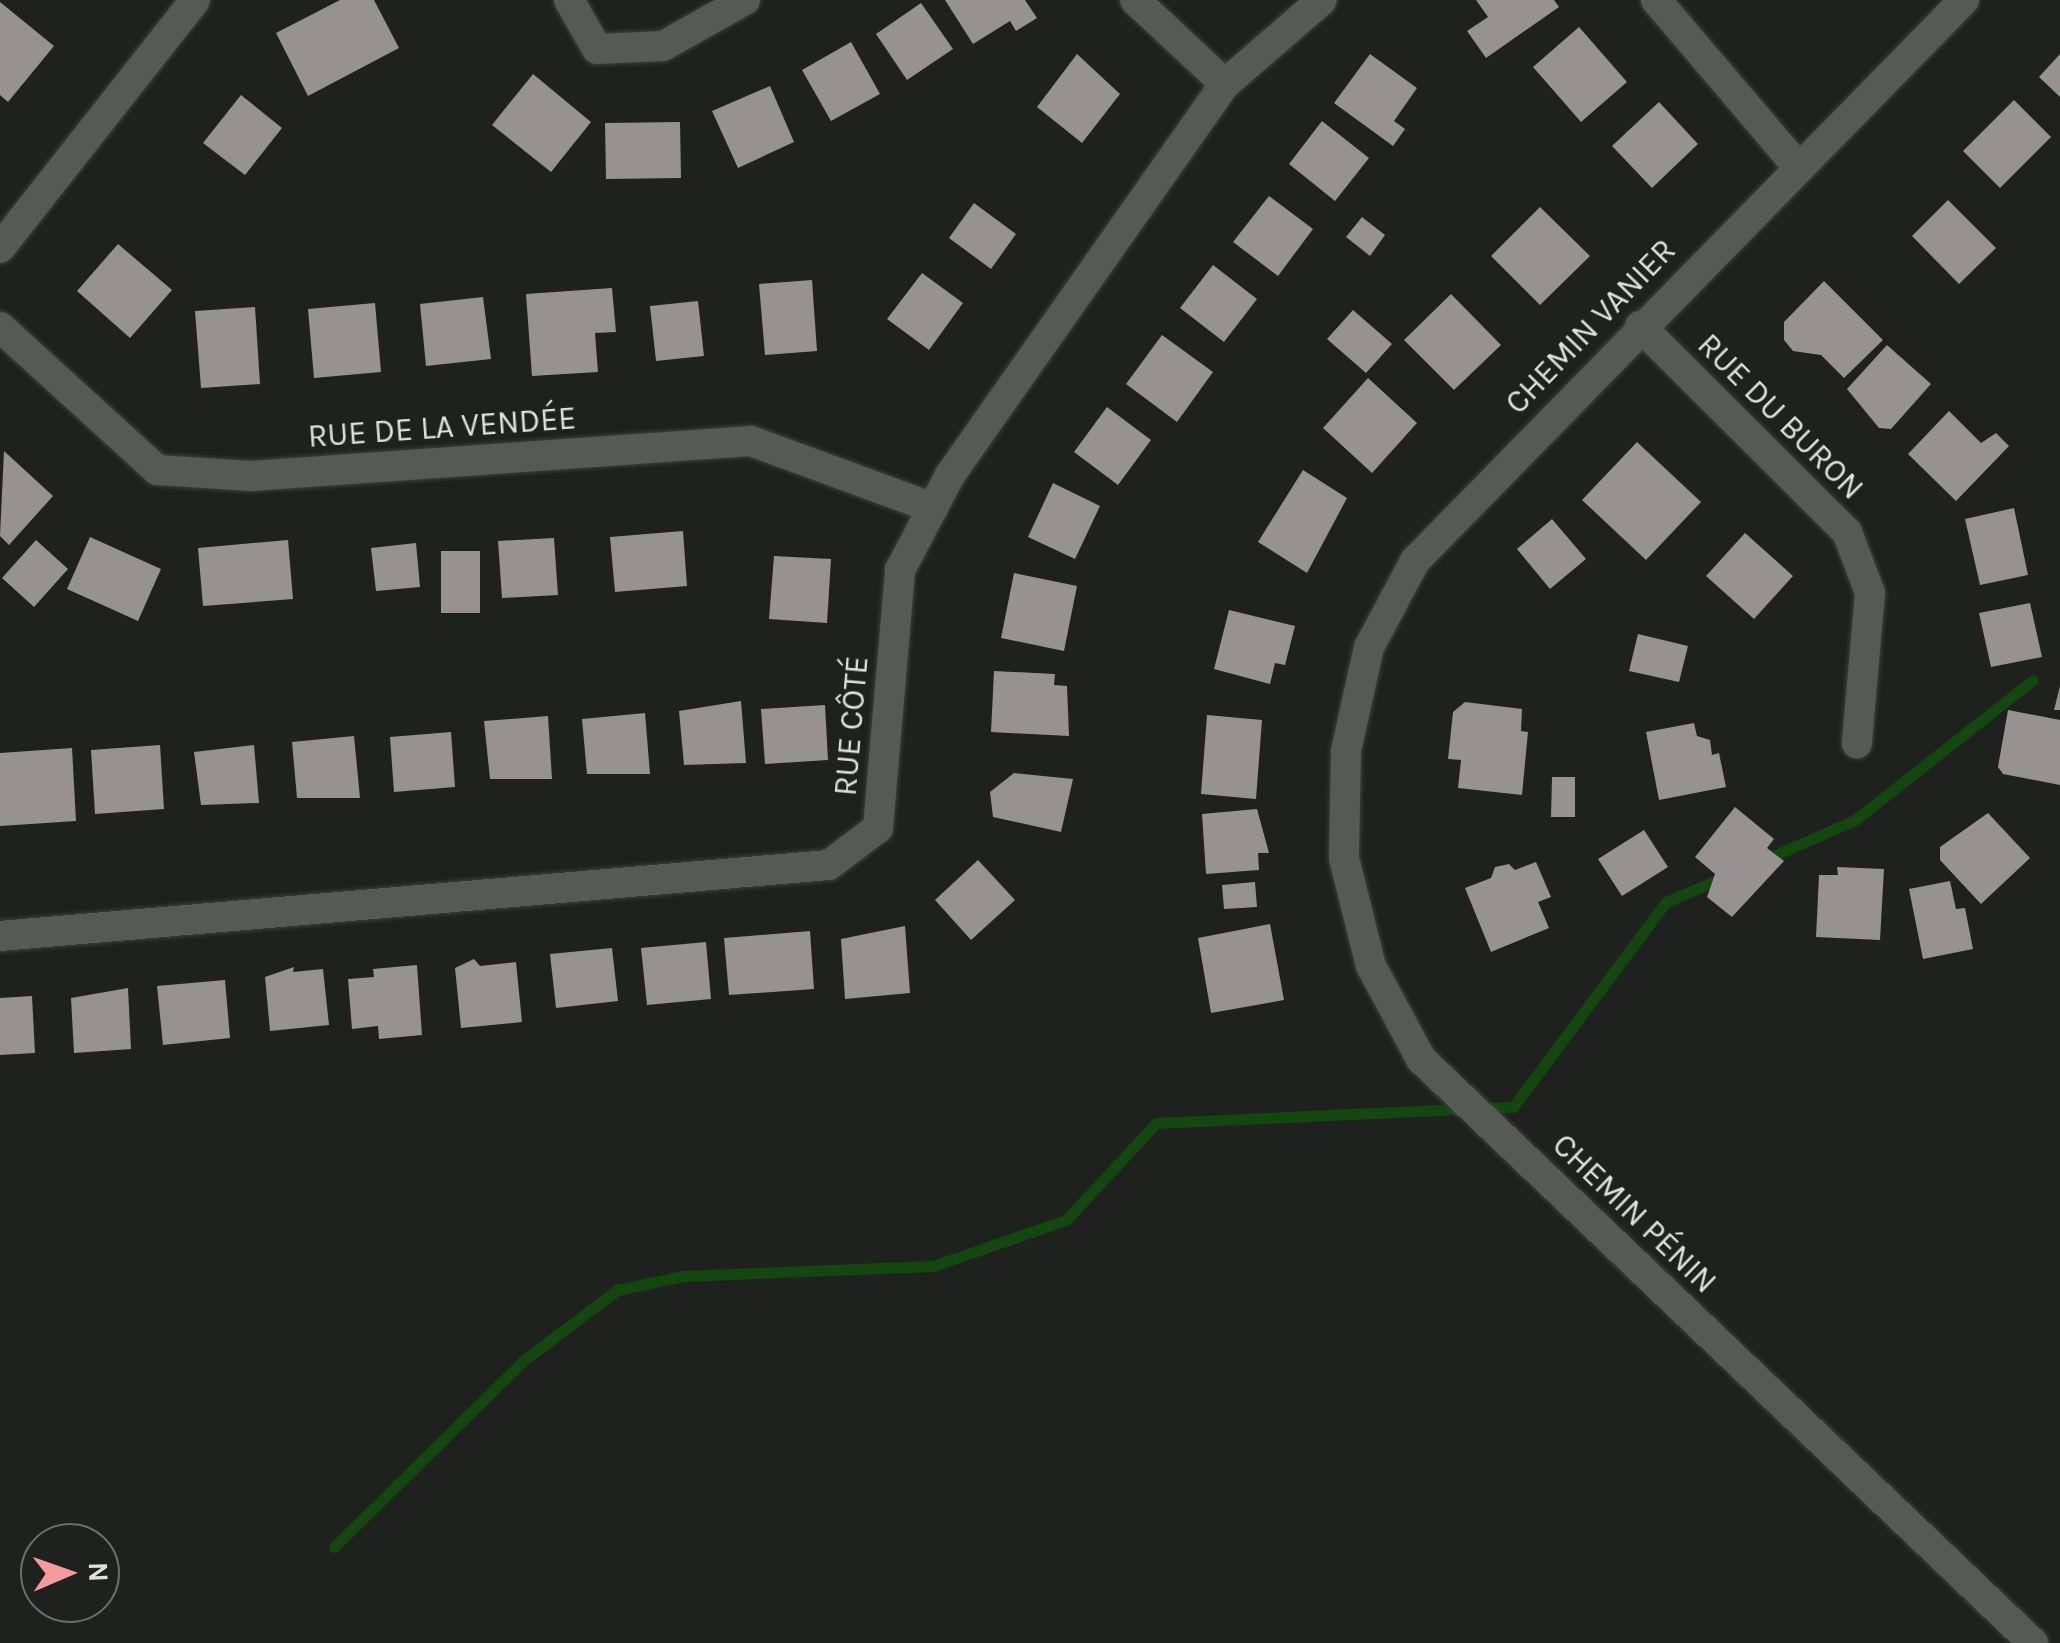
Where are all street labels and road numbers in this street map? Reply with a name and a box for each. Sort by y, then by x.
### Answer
street label: CHEMIN VANIER [1498,232,1684,422]
street label: RUE DU BURON [1689,326,1871,508]
street label: RUE DE LA VENDÉE [307,399,577,457]
street label: RUE CÔTÉ [827,654,877,798]
street label: CHEMIN PÉNIN [1544,1126,1724,1302]

